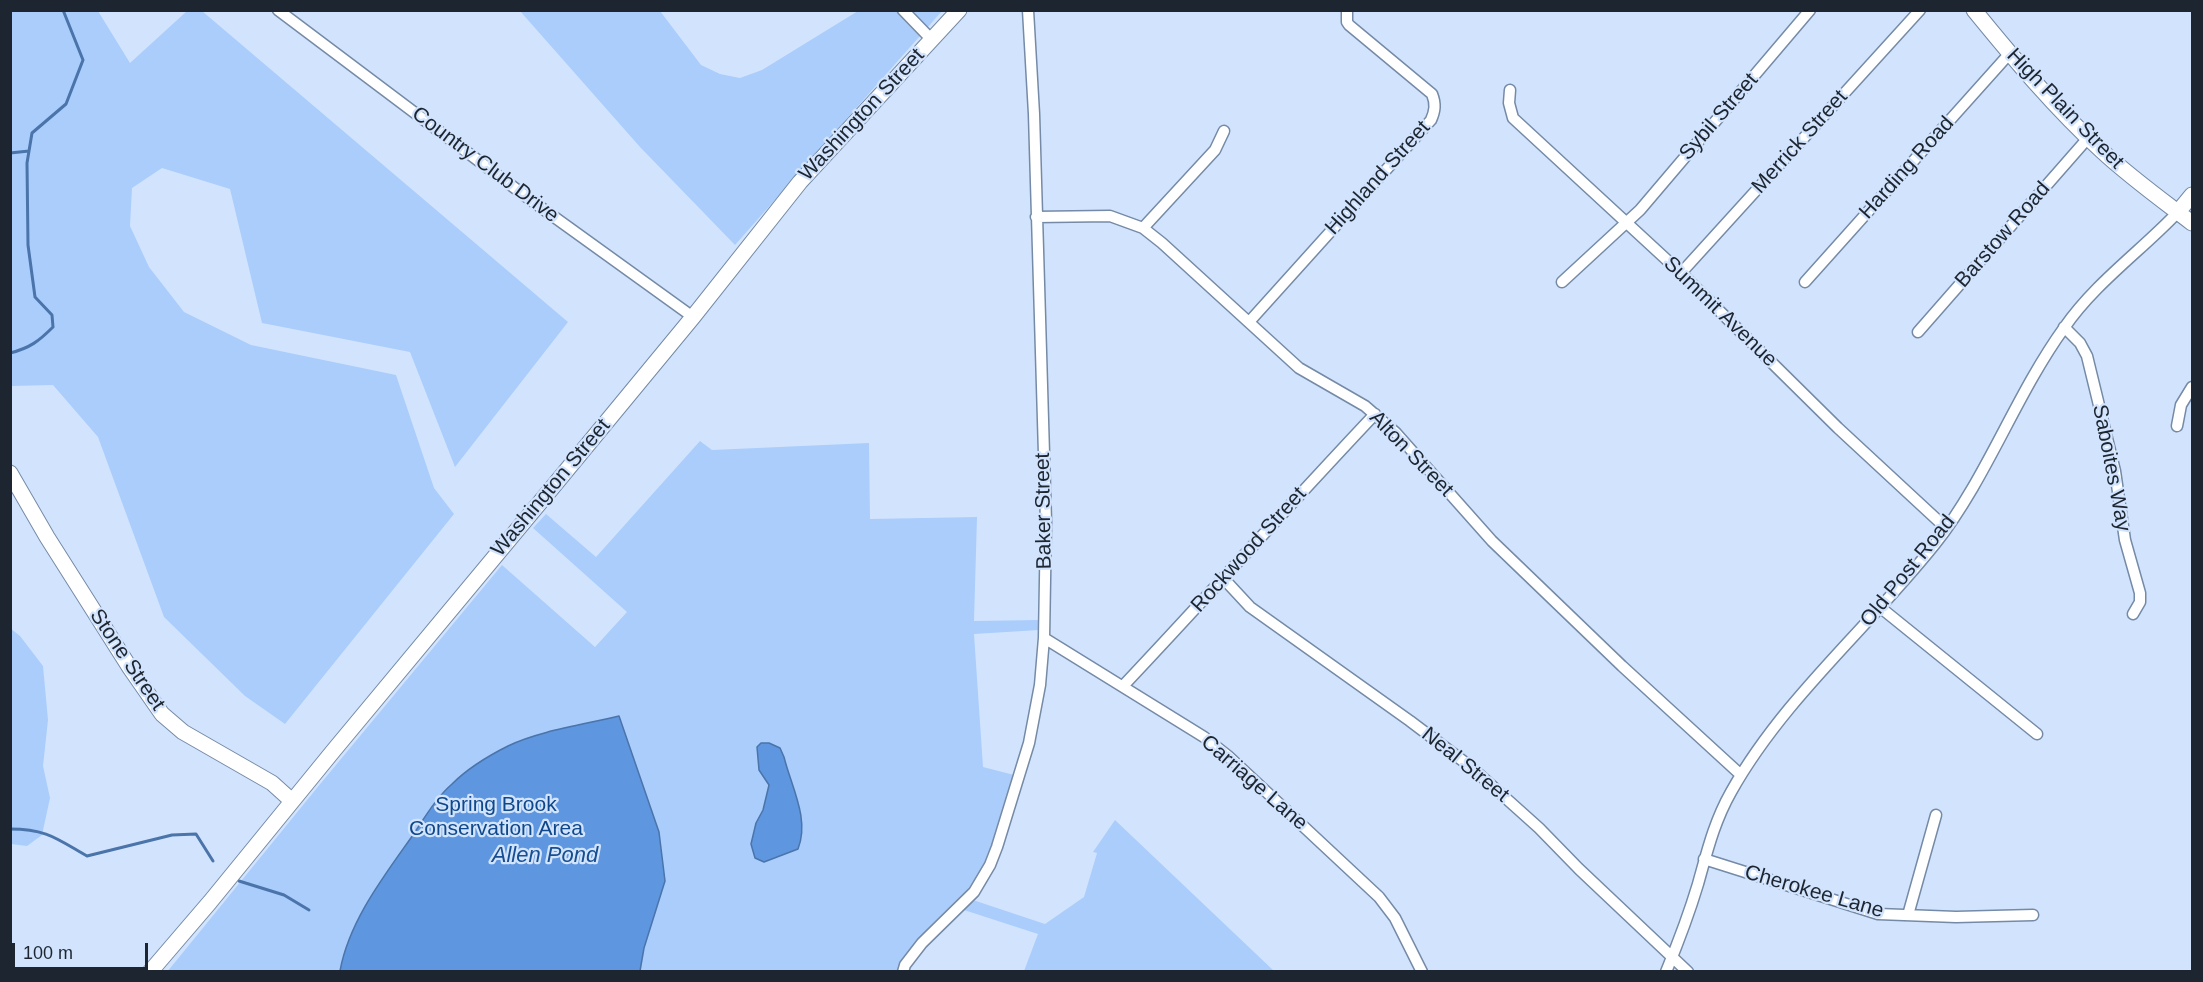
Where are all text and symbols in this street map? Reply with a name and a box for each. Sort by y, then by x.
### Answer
street label: Washington Street [794,44,930,186]
street label: High Plain Street [2001,44,2129,174]
street label: Sybil Street [1674,68,1764,166]
street label: Merrick Street [1747,85,1853,199]
street label: Country Club Drive [407,102,563,228]
street label: Harding Road [1854,111,1960,225]
street label: Highland Street [1320,116,1436,240]
street label: Barstow Road [1950,177,2056,293]
street label: Summit Avenue [1658,252,1782,372]
street label: Saboites Way [2086,402,2136,534]
street label: Alton Street [1364,406,1458,502]
street label: Washington Street [486,414,616,562]
street label: Baker Street [1030,452,1058,570]
street label: Rockwood Street [1186,482,1312,618]
street label: Old Post Road [1855,510,1961,632]
street label: Stone Street [84,605,170,715]
street label: Neal Street [1416,722,1514,808]
street label: Carriage Lane [1196,730,1312,836]
park label: Spring Brook Conservation Area [409,792,583,842]
water label: Allen Pond [492,843,598,869]
street label: Cherokee Lane [1742,860,1886,924]
scale bar [15,931,152,969]
text: 100 m [23,943,73,963]

